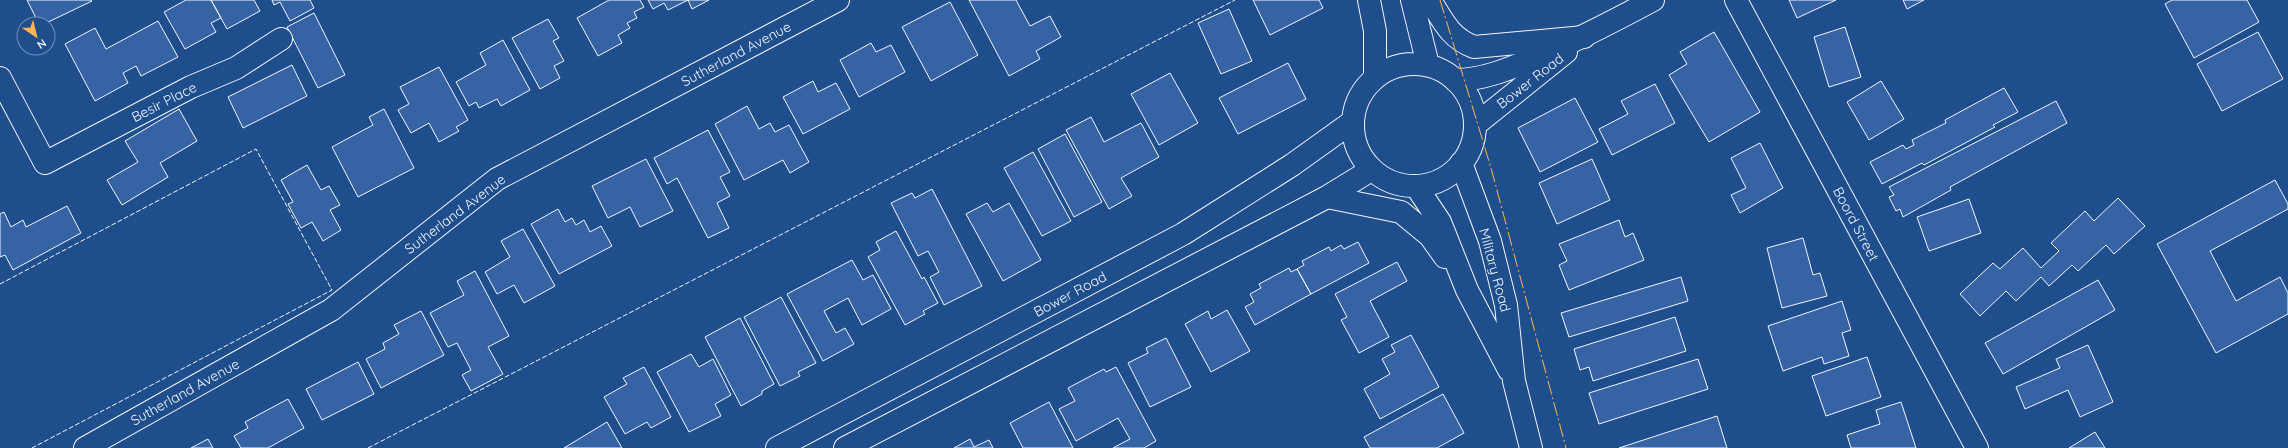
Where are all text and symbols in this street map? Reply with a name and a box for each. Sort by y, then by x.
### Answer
north arrow [16,16,56,56]
street label: Sutherland Avenue [678,17,794,91]
text: N [34,36,49,52]
street label: Bower Road [1493,49,1567,113]
street label: Besir Place [128,78,200,126]
street label: Sutherland Avenue [401,170,509,258]
street label: Boord Street [1829,184,1883,264]
street label: Military Road [1475,226,1515,314]
street label: Bower Road [1030,267,1110,321]
street label: Sutherland Avenue [127,355,243,429]

